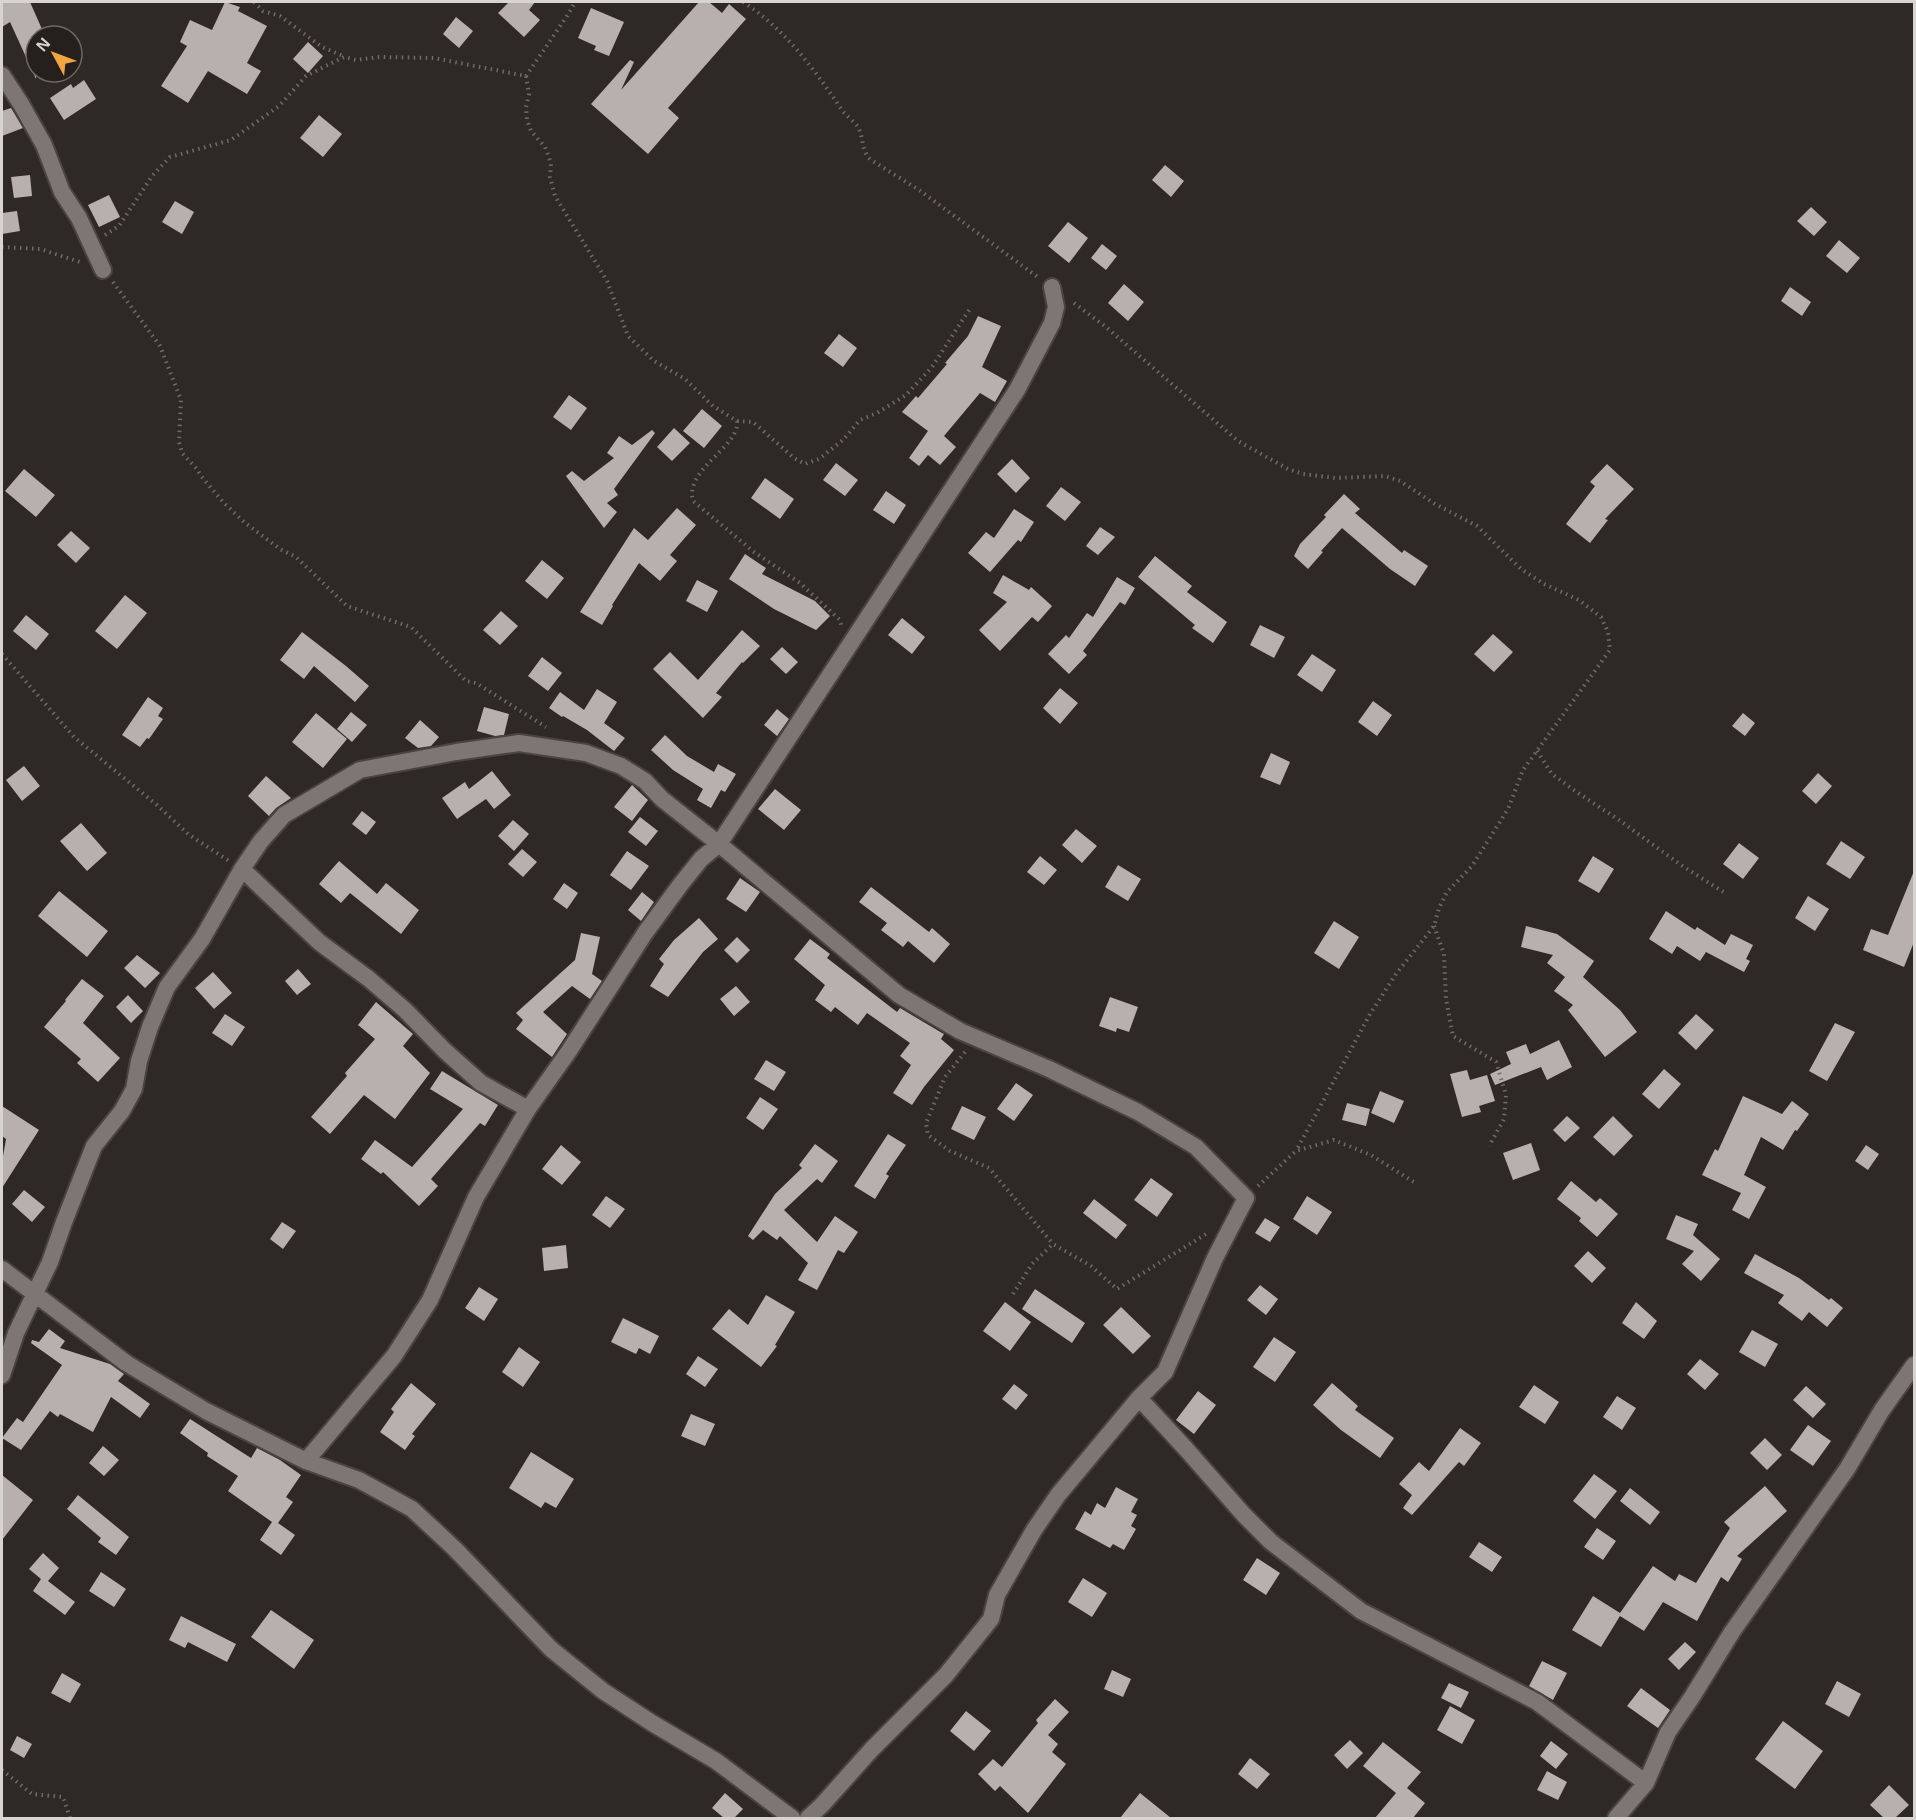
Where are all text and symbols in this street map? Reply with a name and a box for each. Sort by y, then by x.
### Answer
north arrow [24,24,84,84]
text: N [33,35,53,54]

